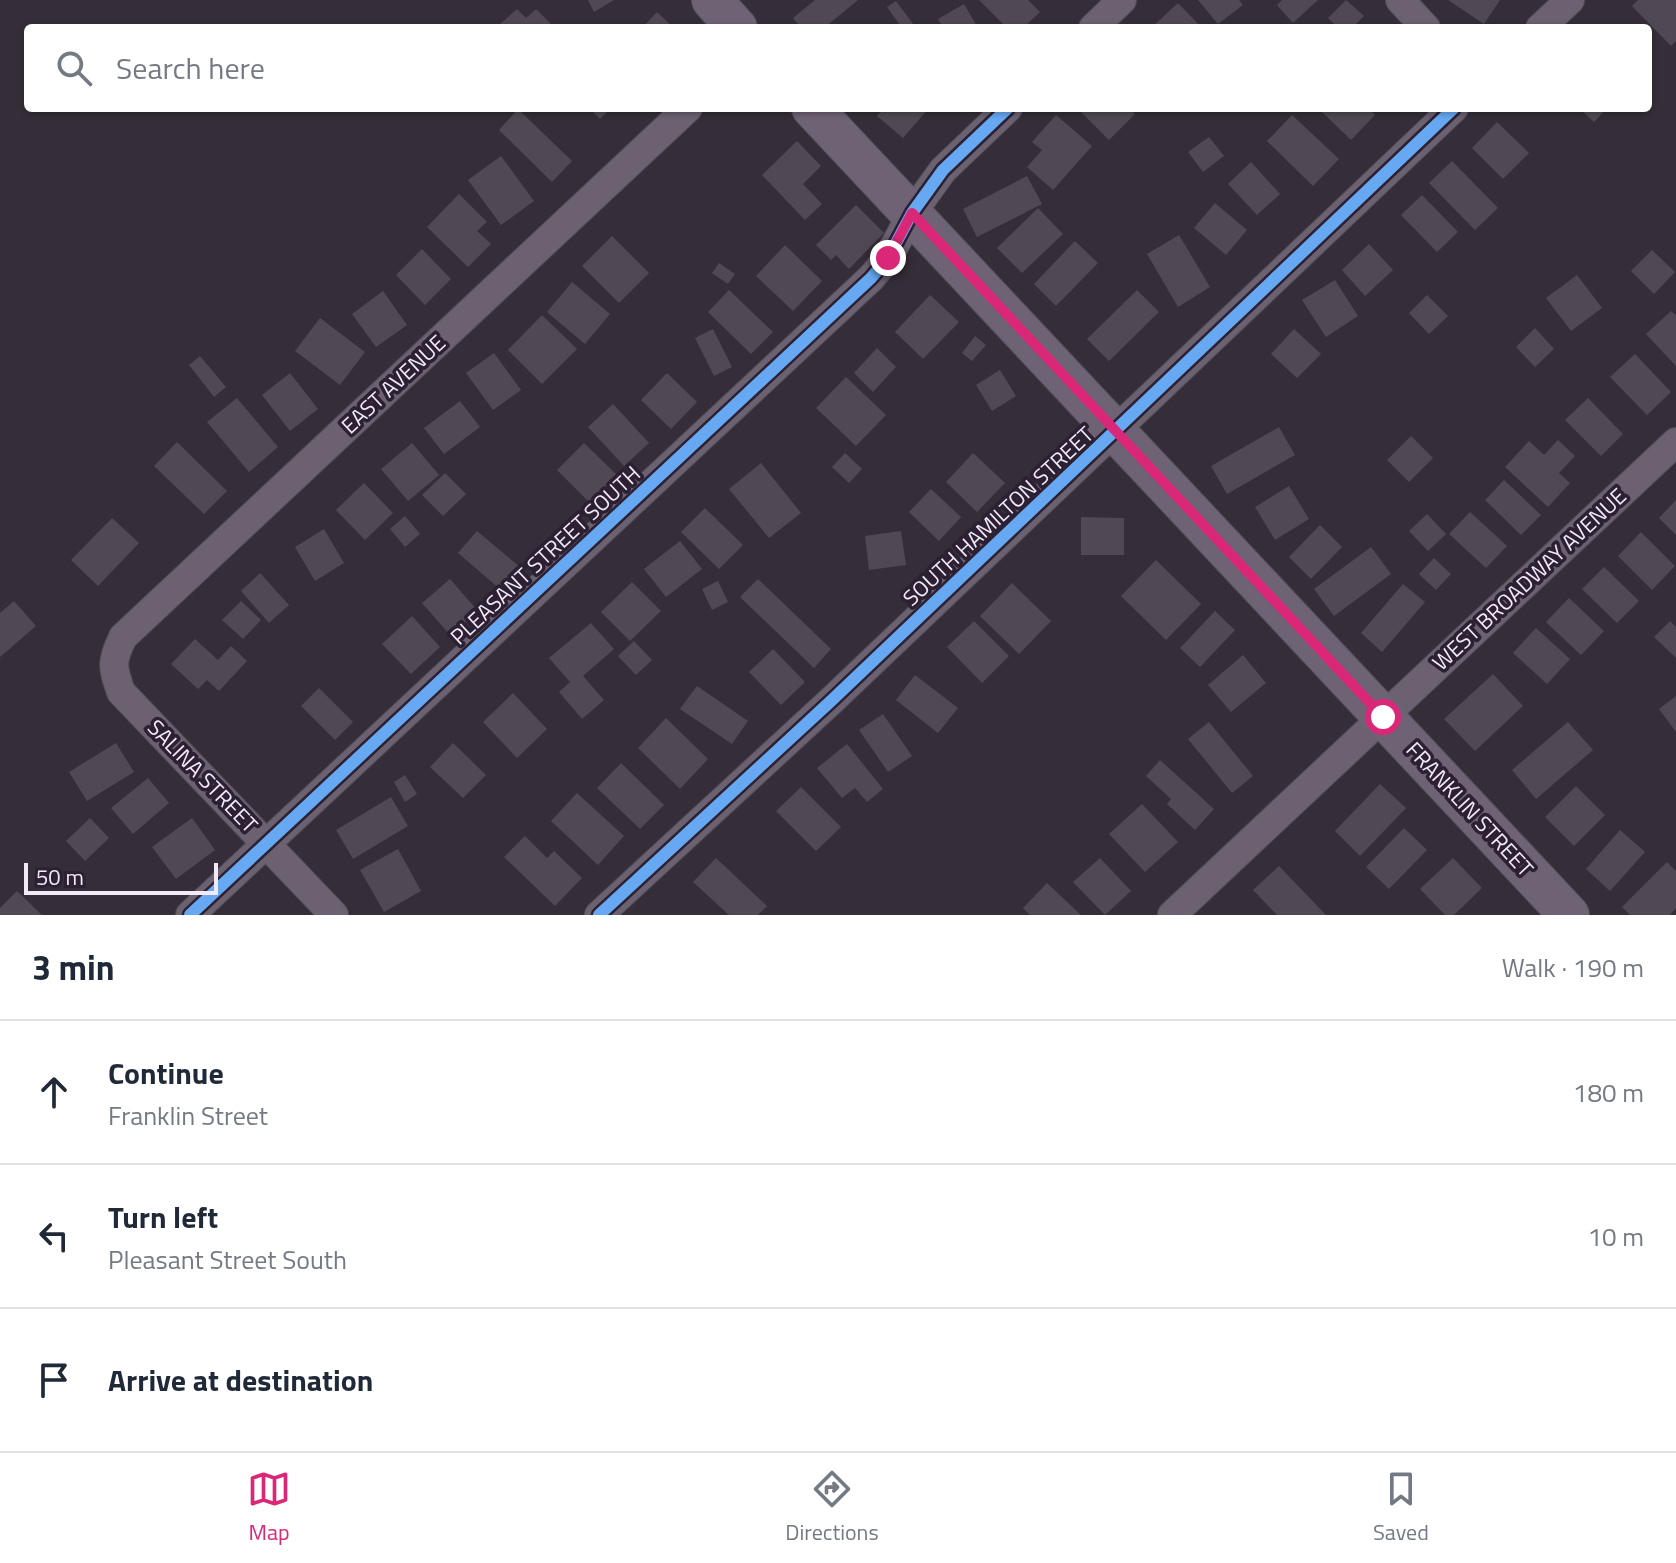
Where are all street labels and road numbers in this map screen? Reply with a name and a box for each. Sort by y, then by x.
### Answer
street label: EAST AVENUE [333,327,453,441]
street label: SOUTH HAMILTON STREET [895,418,1102,614]
street label: PLEASANT STREET SOUTH [442,457,648,653]
street label: WEST BROADWAY AVENUE [1424,480,1634,678]
street label: SALINA STREET [140,711,266,841]
street label: FRANKLIN STREET [1398,734,1542,885]

